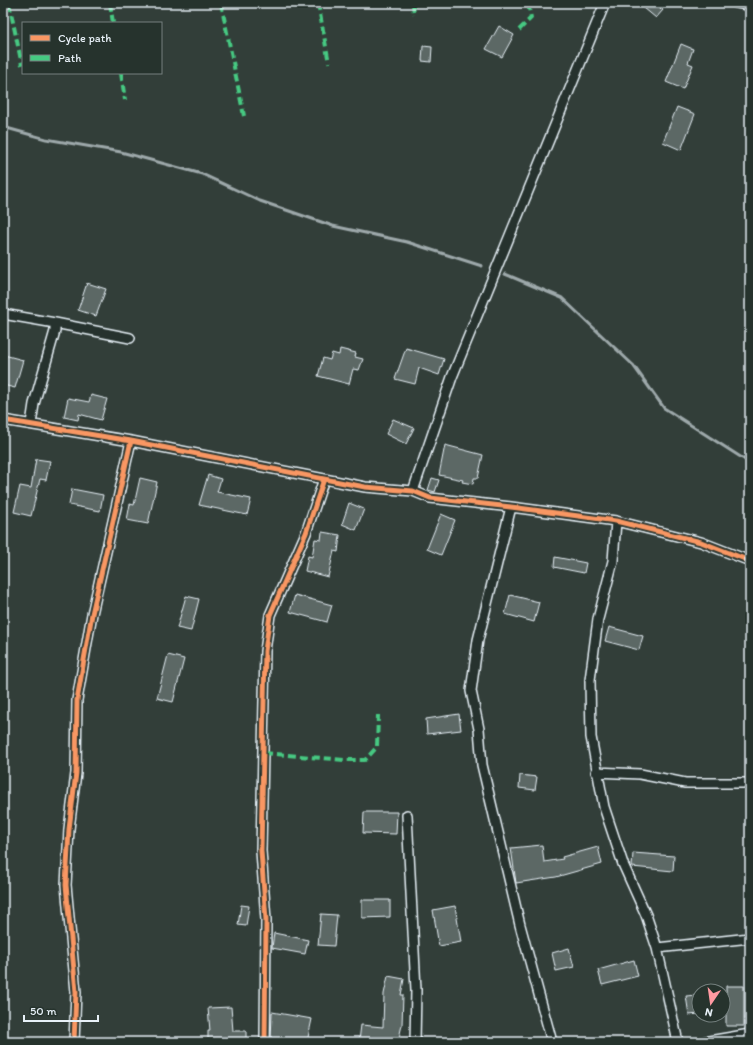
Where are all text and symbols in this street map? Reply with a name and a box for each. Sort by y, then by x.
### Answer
legend [22,22,162,74]
text: Cycle path [58,31,112,45]
text: Path [58,51,81,65]
north arrow [691,983,731,1023]
scale bar [24,997,98,1023]
text: 50 m [30,1004,56,1018]
text: N [704,1005,714,1019]

